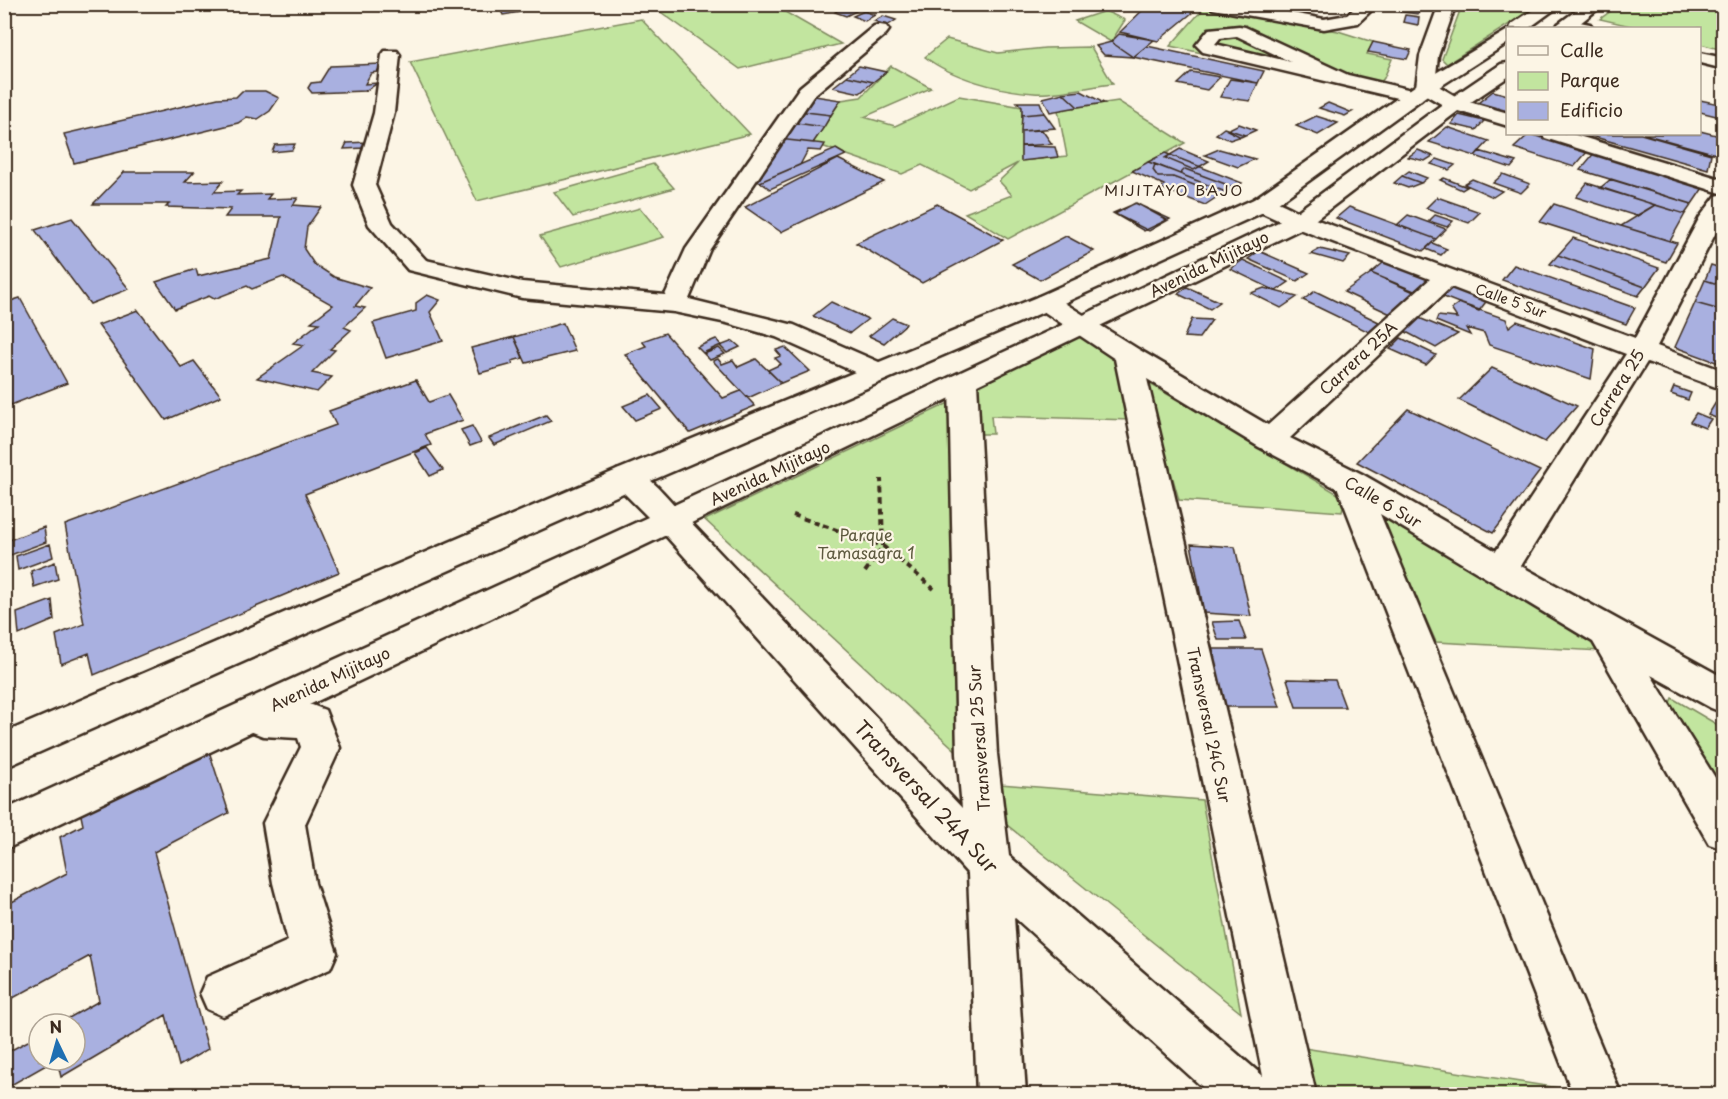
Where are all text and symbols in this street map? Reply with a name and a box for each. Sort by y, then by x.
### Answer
legend [1506,27,1701,135]
text: Calle [1560,36,1604,63]
text: Parque [1560,66,1620,93]
text: Edificio [1560,96,1623,123]
district label: MIJITAYO BAJO [1104,178,1244,201]
street label: Avenida Mijitayo [1145,224,1272,302]
street label: Calle 5 Sur [1473,278,1550,323]
street label: Carrera 25A [1313,315,1402,400]
street label: Carrera 25 [1583,344,1650,431]
street label: Avenida Mijitayo [706,434,834,510]
street label: Calle 6 Sur [1340,469,1427,533]
park label: Parque Tamasagra 1 [817,522,915,564]
street label: Avenida Mijitayo [266,640,394,716]
street label: Transversal 24C Sur [1182,645,1238,805]
street label: Transversal 25 Sur [961,664,995,812]
street label: Transversal 24A Sur [848,713,1006,880]
north arrow [27,1012,87,1072]
text: N [48,1014,63,1039]

